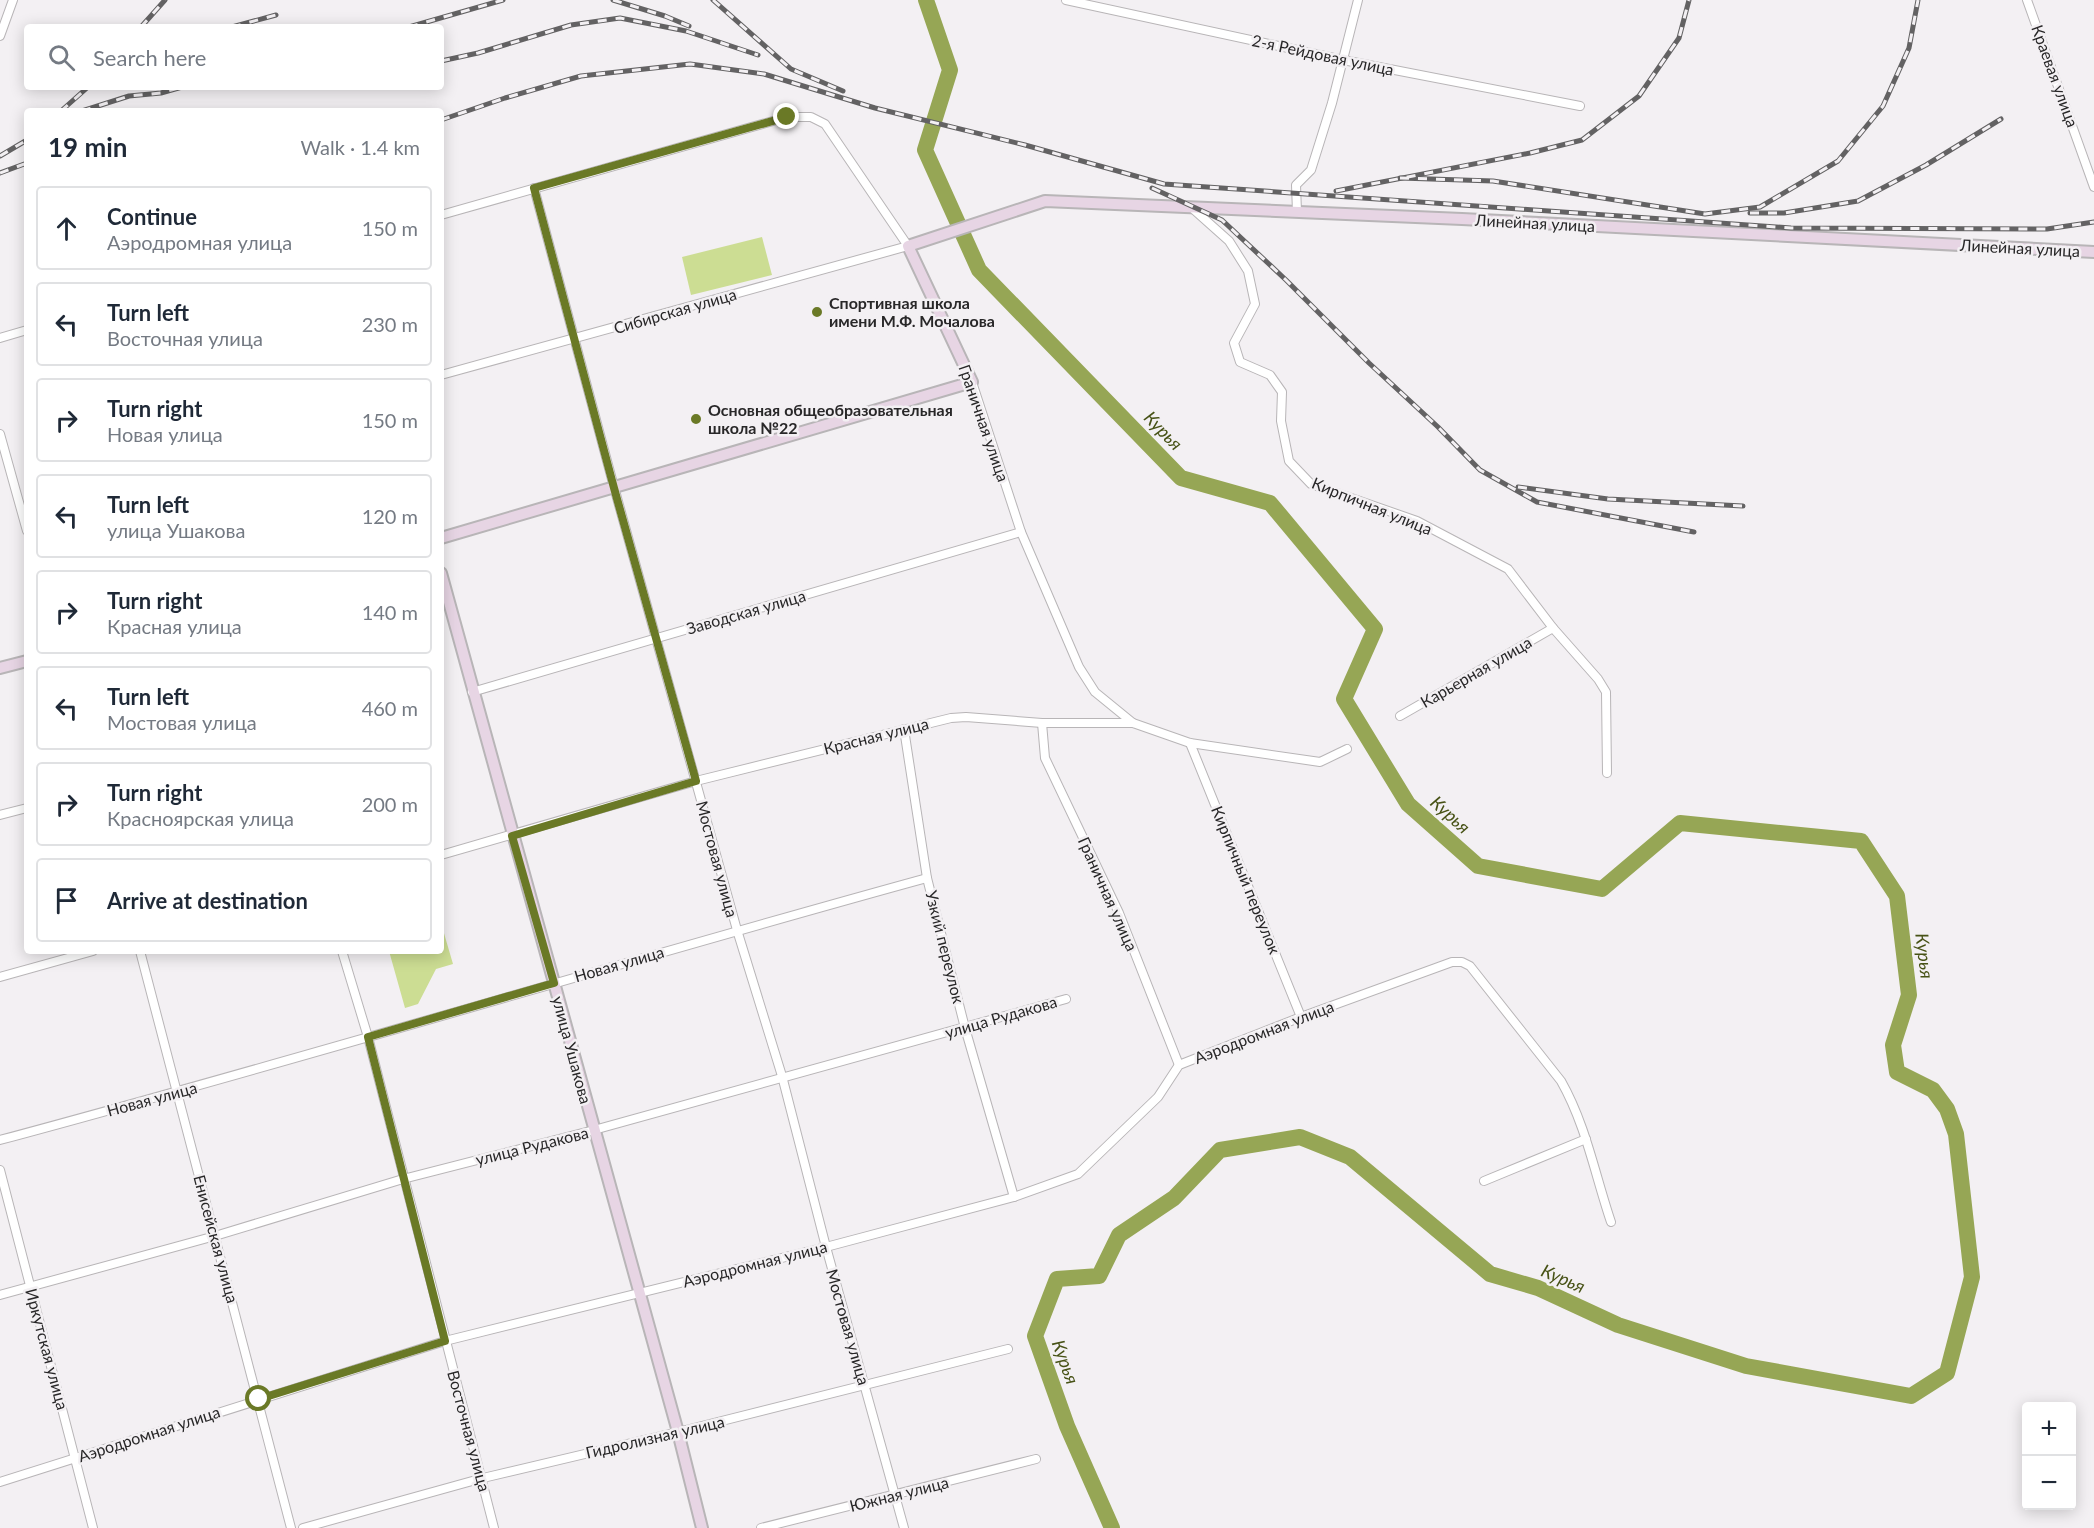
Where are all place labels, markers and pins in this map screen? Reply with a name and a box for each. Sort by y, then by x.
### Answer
place label: Спортивная школа имени М.Ф. Мочалова [829,293,995,330]
marker: Спортивная школа имени М.Ф. Мочалова [810,305,824,319]
place label: Основная общеобразовательная школа №22 [708,400,953,437]
marker: Основная общеобразовательная школа №22 [689,412,703,426]

